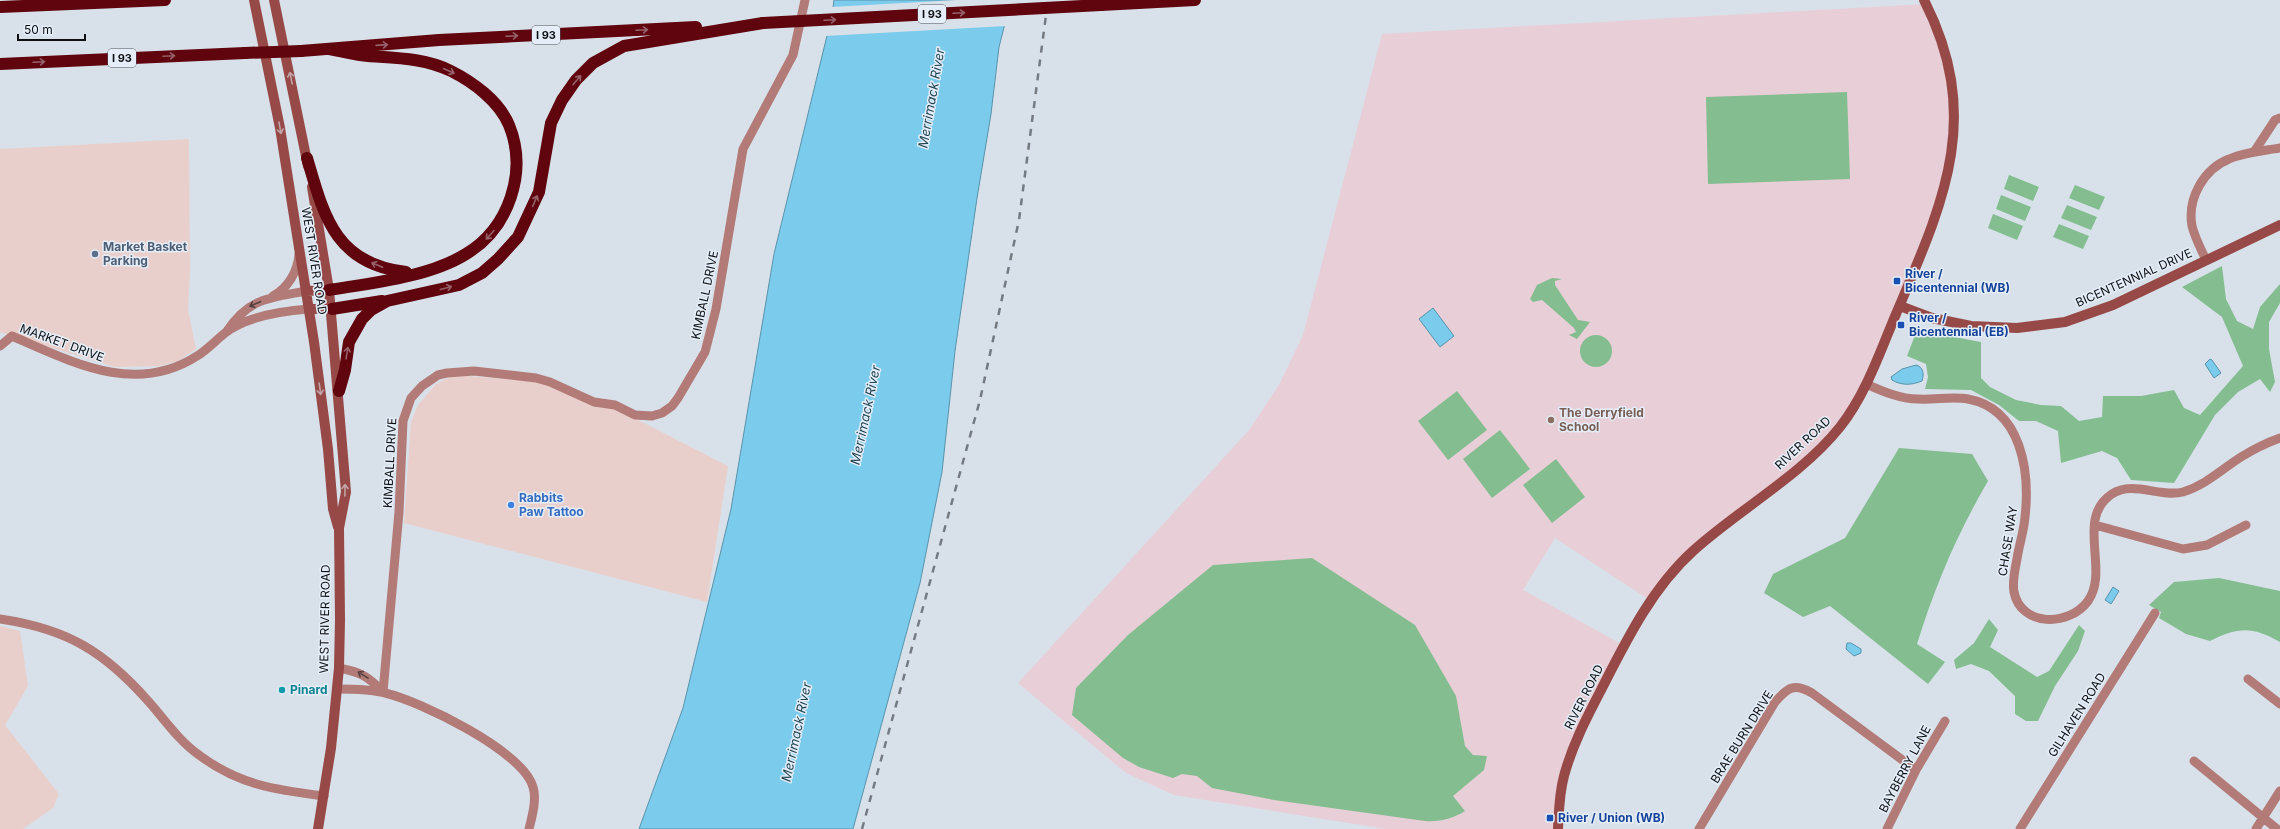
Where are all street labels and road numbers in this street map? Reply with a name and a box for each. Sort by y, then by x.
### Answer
road number: I 93 [918,5,946,23]
road number: I 93 [532,26,560,44]
road number: I 93 [108,49,136,67]
street label: WEST RIVER ROAD [299,206,330,316]
street label: BICENTENNIAL DRIVE [2073,245,2194,310]
street label: KIMBALL DRIVE [688,249,721,341]
street label: MARKET DRIVE [18,320,106,365]
street label: RIVER ROAD [1772,413,1834,472]
street label: KIMBALL DRIVE [380,417,399,508]
street label: CHASE WAY [1995,505,2020,577]
street label: WEST RIVER ROAD [316,564,333,674]
street label: RIVER ROAD [1561,662,1606,732]
street label: GILHAVEN ROAD [2045,670,2109,760]
street label: BRAE BURN DRIVE [1707,688,1776,786]
street label: BAYBERRY LANE [1875,723,1934,815]

